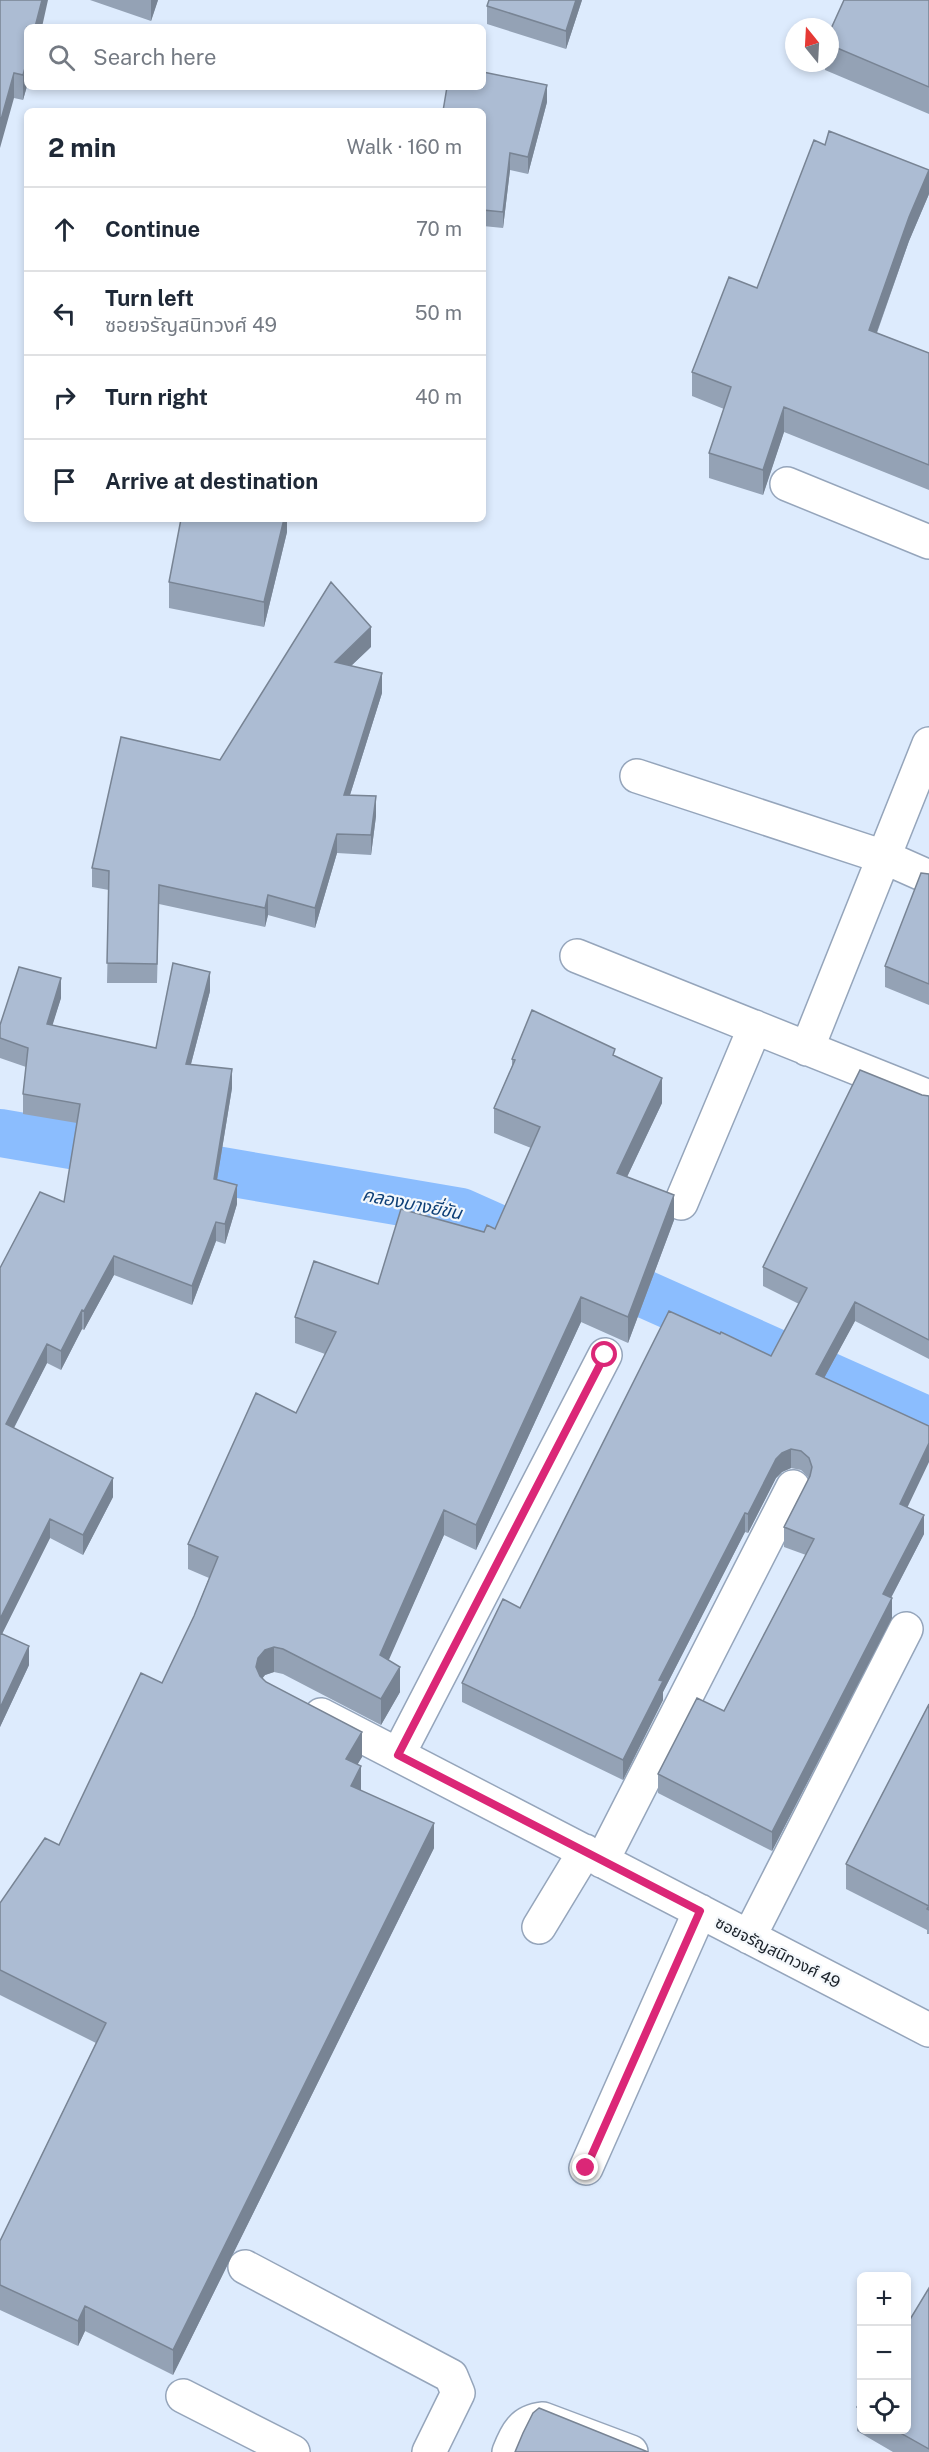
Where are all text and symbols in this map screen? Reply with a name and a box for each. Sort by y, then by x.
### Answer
north arrow [785,18,839,72]
search box [24,24,486,90]
icon: search [45,41,78,74]
text: Search here [93,44,217,70]
text: 2 min [48,132,116,163]
text: Walk · 160 m [347,135,462,159]
icon: ahead [48,213,81,246]
text: Continue [105,216,200,242]
text: 70 m [416,217,462,241]
text: Turn left [105,285,194,311]
icon: left [48,297,81,330]
text: 50 m [415,301,462,325]
text: ซอยจรัญสนิทวงศ์ 49 [105,313,277,337]
icon: right [48,381,81,414]
text: Turn right [105,384,208,410]
text: 40 m [415,385,462,409]
icon: arrive [48,465,81,498]
text: Arrive at destination [105,468,318,494]
water label: คลองบางยี่ขัน [361,1182,465,1224]
route start [591,1341,617,1367]
street label: ซอยจรัญสนิทวงศ์ 49 [712,1913,843,1992]
route end [572,2154,598,2180]
map controls [857,2272,911,2434]
button: + [857,2272,911,2326]
button: − [857,2326,911,2380]
button: locate [857,2380,911,2434]

